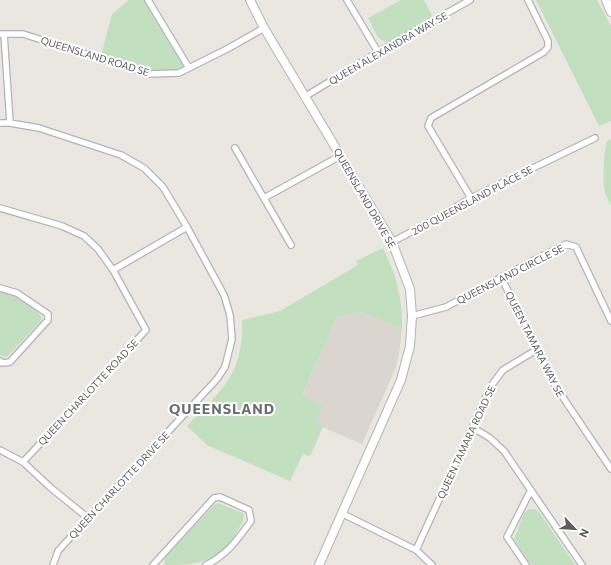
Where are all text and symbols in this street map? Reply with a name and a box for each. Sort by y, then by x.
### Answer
street label: QUEEN ALEXANDRA WAY SE [326,9,450,87]
street label: QUEENSLAND ROAD SE [39,34,151,78]
street label: QUEENSLAND DRIVE SE [331,146,399,250]
street label: 200 QUEENSLAND PLACE SE [409,163,535,237]
street label: QUEENSLAND CIRCLE SE [454,242,566,306]
street label: QUEEN TAMARA WAY SE [503,289,567,399]
street label: QUEEN CHARLOTTE ROAD SE [35,336,141,448]
street label: QUEEN TAMARA ROAD SE [434,383,498,501]
district label: QUEENSLAND [169,400,275,417]
street label: QUEEN CHARLOTTE DRIVE SE [66,429,172,541]
north arrow [555,509,595,549]
text: N [577,527,592,540]

